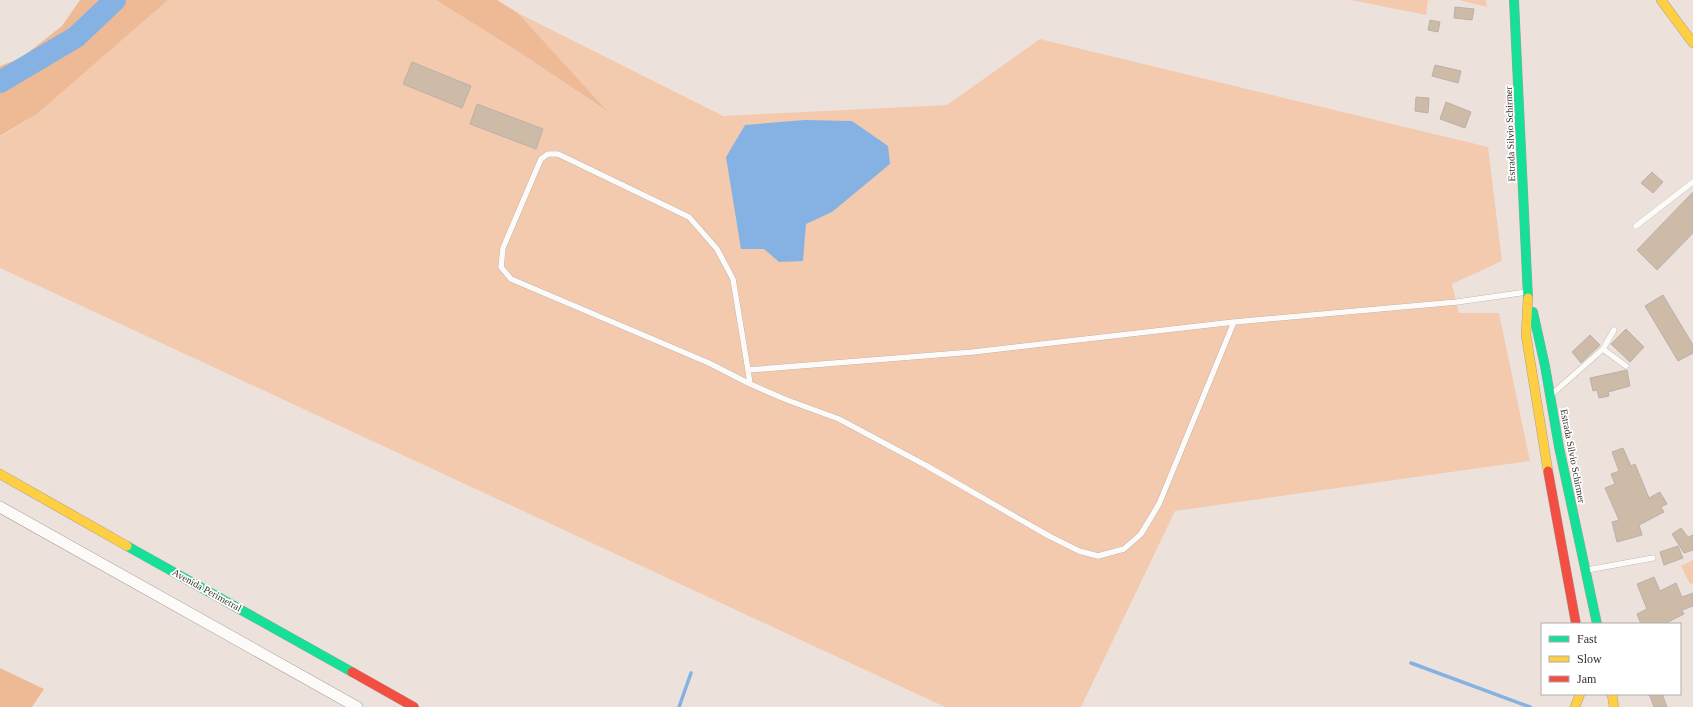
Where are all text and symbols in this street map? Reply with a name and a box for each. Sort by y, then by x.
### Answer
street label: Estrada Silvio Schirmer [1503,85,1517,182]
street label: Estrada Silvio Schirmer [1558,408,1588,505]
street label: Avenida Perimetral [171,566,244,614]
legend [1541,623,1681,695]
text: Fast [1577,632,1598,646]
text: Slow [1577,652,1602,666]
text: Jam [1577,672,1597,686]

